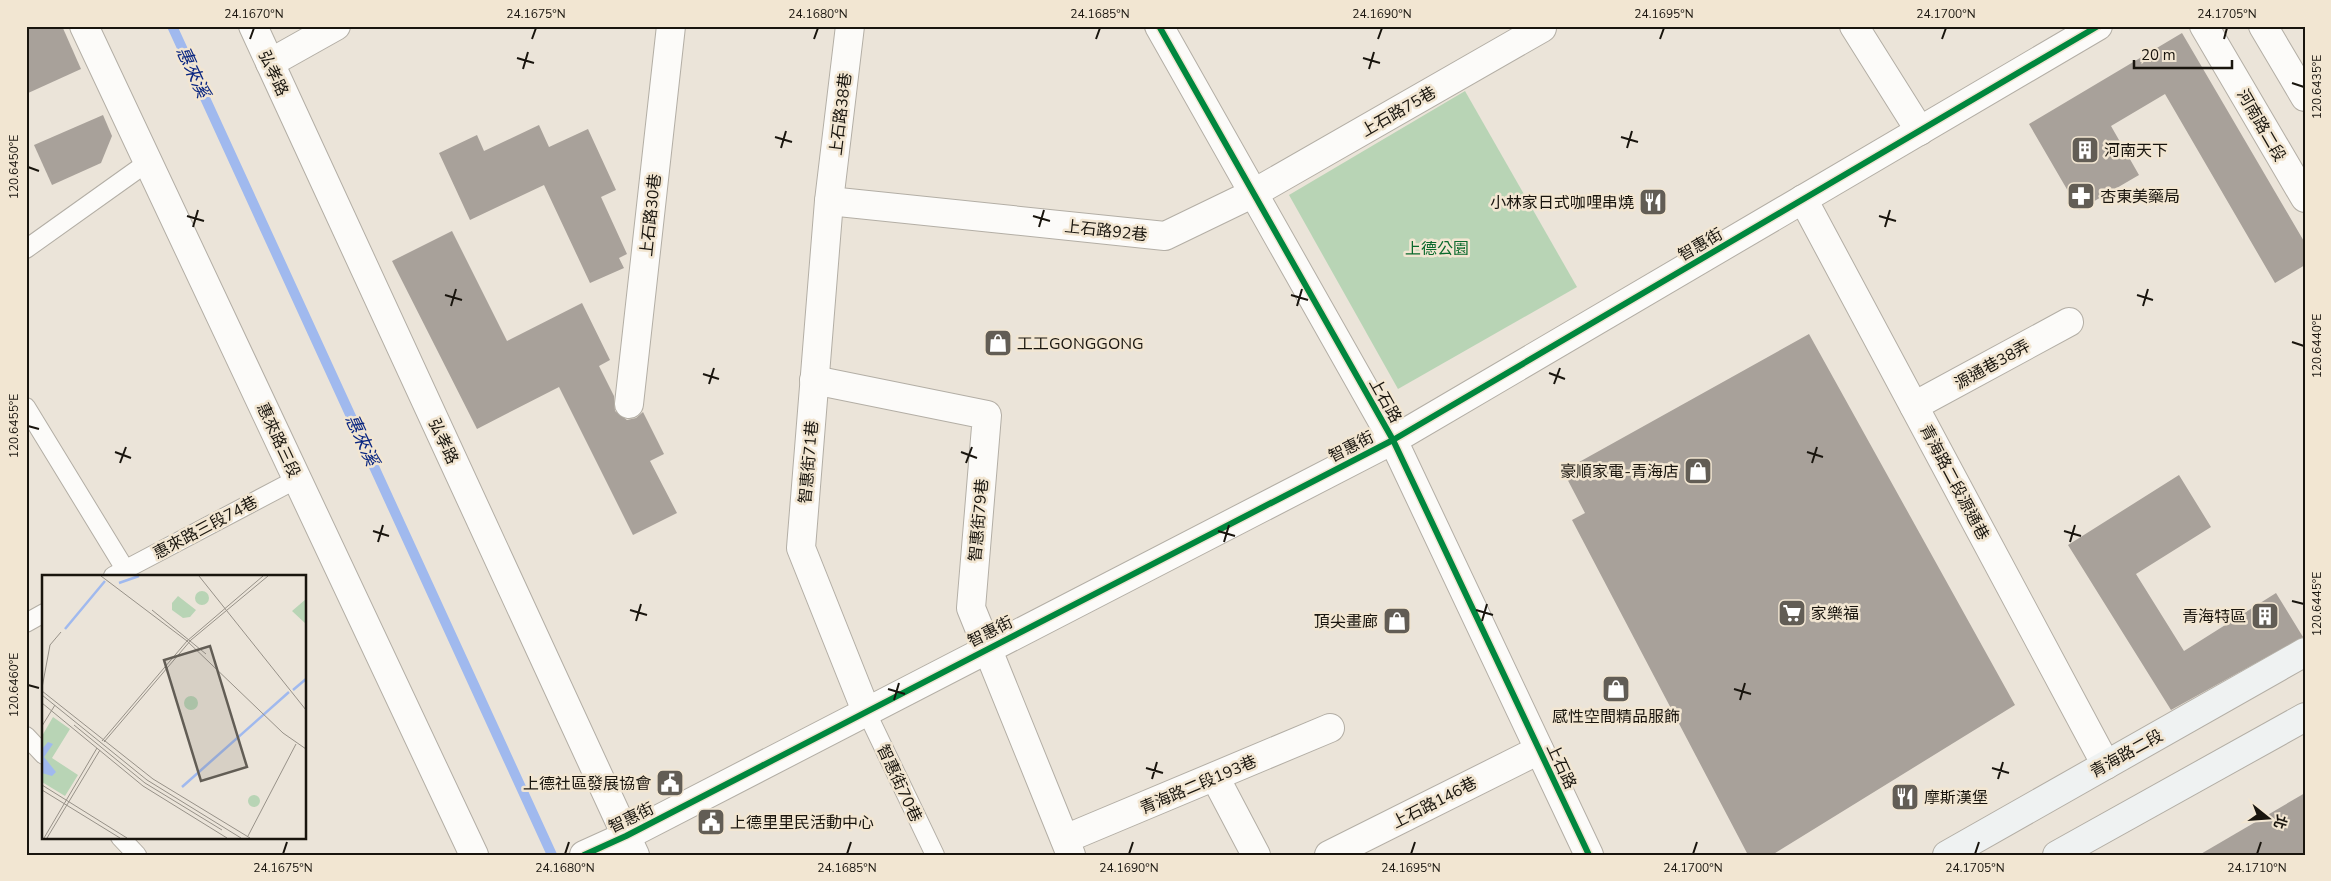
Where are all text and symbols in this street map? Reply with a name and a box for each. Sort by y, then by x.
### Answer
text: 24.1670°N [224,6,284,22]
text: 24.1675°N [506,6,566,22]
text: 24.1680°N [788,6,848,22]
text: 24.1685°N [1070,6,1130,22]
text: 24.1690°N [1352,6,1412,22]
text: 24.1695°N [1634,6,1694,22]
text: 24.1700°N [1916,6,1976,22]
text: 24.1705°N [2197,6,2257,22]
scale bar [2134,38,2231,70]
water label: 惠來溪 [171,42,217,104]
text: 20 m [2141,45,2176,65]
street label: 弘孝路 [253,47,293,100]
text: 120.6435°E [2309,55,2325,119]
street label: 上石路38巷 [825,71,857,157]
street label: 上石路75巷 [1357,82,1440,142]
street label: 河南路二段 [2232,85,2291,166]
text: 120.6450°E [6,135,22,199]
building icon: 河南天下 [2070,135,2100,165]
place label: 河南天下 [2104,140,2168,162]
street label: 上石路30巷 [636,173,666,258]
pharmacy icon: 杏東美藥局 [2066,181,2096,211]
place label: 杏東美藥局 [2100,186,2180,208]
restaurant icon: 小林家日式咖哩串燒 [1638,187,1668,217]
place label: 小林家日式咖哩串燒 [1490,192,1634,214]
street label: 上石路92巷 [1063,216,1148,246]
street label: 智惠街 [1674,223,1727,266]
park label: 上德公園 [1405,238,1469,260]
text: 120.6440°E [2309,314,2325,378]
shop icon: 工工GONGGONG [983,328,1013,358]
place label: 工工GONGGONG [1017,333,1144,355]
street label: 源通巷38弄 [1951,335,2034,395]
street label: 上石路 [1364,374,1406,427]
text: 120.6455°E [6,394,22,458]
street label: 惠來路三段 [251,400,305,481]
water label: 惠來溪 [340,410,386,472]
street label: 弘孝路 [423,415,463,468]
street label: 智惠街71巷 [794,420,824,504]
street label: 青海路二段源通巷 [1914,421,1994,544]
street label: 智惠街 [1325,426,1378,468]
shop icon: 豪順家電-青海店 [1683,456,1713,486]
place label: 豪順家電-青海店 [1560,461,1679,483]
street label: 智惠街79巷 [964,478,994,562]
street label: 惠來路三段74巷 [149,491,261,565]
text: 120.6445°E [2309,572,2325,636]
inset map [42,575,306,838]
supermarket icon: 家樂福 [1777,598,1807,628]
building icon: 青海特區 [2250,601,2280,631]
place label: 家樂福 [1811,603,1859,625]
shop icon: 頂尖畫廊 [1382,606,1412,636]
place label: 青海特區 [2182,606,2246,628]
street label: 智惠街 [964,611,1017,653]
place label: 頂尖畫廊 [1314,611,1378,633]
text: 120.6460°E [6,653,22,717]
shop icon: 感性空間精品服飾 [1601,674,1631,704]
place label: 感性空間精品服飾 [1552,706,1680,728]
street label: 青海路二段 [2086,725,2167,783]
street label: 上石路 [1541,740,1581,793]
street label: 智惠街70巷 [872,741,927,826]
street label: 青海路二段193巷 [1137,750,1260,819]
public building icon: 上德社區發展協會 [655,768,685,798]
street label: 上石路146巷 [1388,772,1481,834]
place label: 上德社區發展協會 [523,773,651,795]
restaurant icon: 摩斯漢堡 [1890,782,1920,812]
place label: 摩斯漢堡 [1924,787,1988,809]
north arrow [2244,794,2294,844]
street label: 智惠街 [605,797,658,838]
public building icon: 上德里里民活動中心 [696,807,726,837]
place label: 上德里里民活動中心 [730,812,874,834]
text: 北 [2269,812,2291,831]
text: 24.1675°N [253,860,313,876]
text: 24.1680°N [535,860,595,876]
text: 24.1685°N [817,860,877,876]
text: 24.1690°N [1099,860,1159,876]
text: 24.1695°N [1381,860,1441,876]
text: 24.1700°N [1663,860,1723,876]
text: 24.1705°N [1945,860,2005,876]
text: 24.1710°N [2227,860,2287,876]

